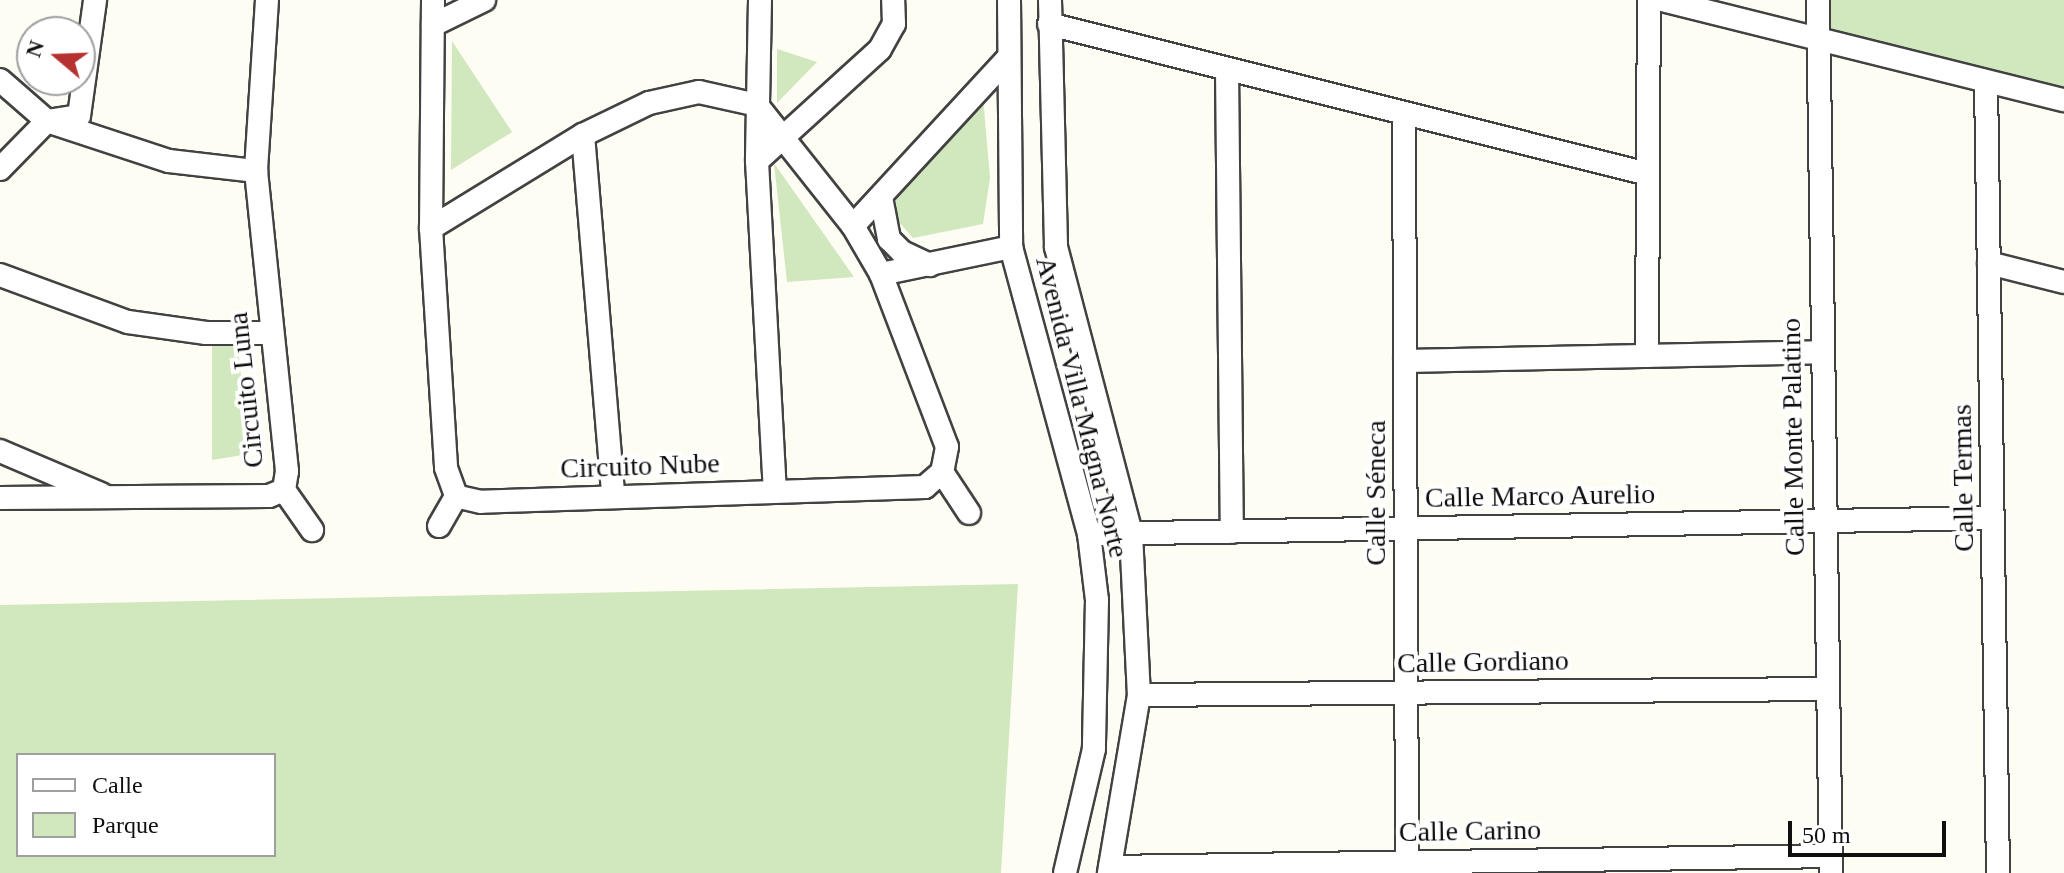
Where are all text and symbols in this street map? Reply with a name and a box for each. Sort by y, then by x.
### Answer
north arrow [16,16,96,96]
text: N [20,37,49,60]
street label: Avenida Villa Magna Norte [1028,253,1136,561]
street label: Circuito Luna [221,311,271,469]
street label: Calle Monte Palatino [1774,318,1812,556]
street label: Calle Termas [1945,404,1981,552]
street label: Calle Séneca [1359,420,1393,566]
street label: Circuito Nube [560,446,720,486]
street label: Calle Marco Aurelio [1424,477,1656,515]
street label: Calle Gordiano [1397,644,1569,680]
legend [16,753,276,857]
text: Calle [92,772,143,798]
scale bar [1792,805,1950,855]
text: Parque [92,812,159,838]
street label: Calle Carino [1399,813,1541,849]
text: 50 m [1802,822,1851,848]

